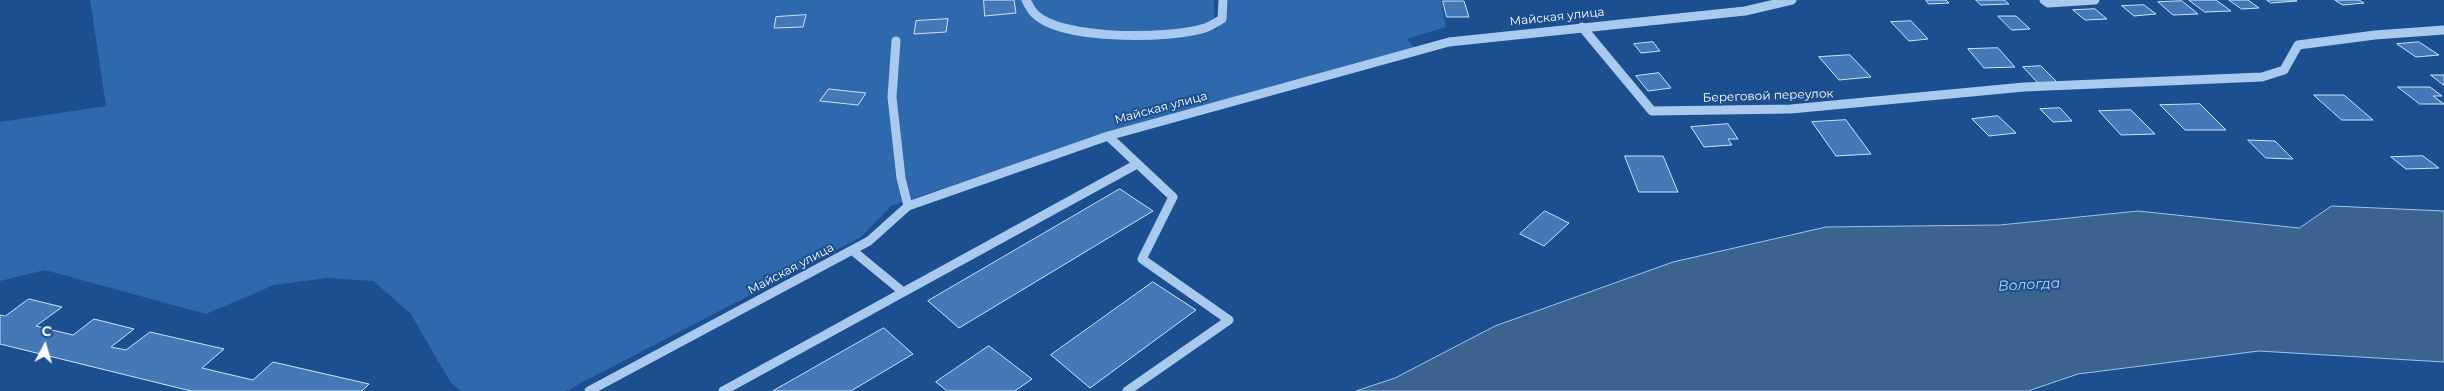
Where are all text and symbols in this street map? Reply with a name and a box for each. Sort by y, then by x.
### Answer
street label: Майская улица [1509,5,1605,29]
street label: Береговой переулок [1702,87,1834,105]
street label: Майская улица [1113,89,1209,127]
street label: Майская улица [746,240,836,298]
water label: Вологда [1998,275,2060,295]
north arrow [20,321,70,371]
text: С [41,322,53,341]

